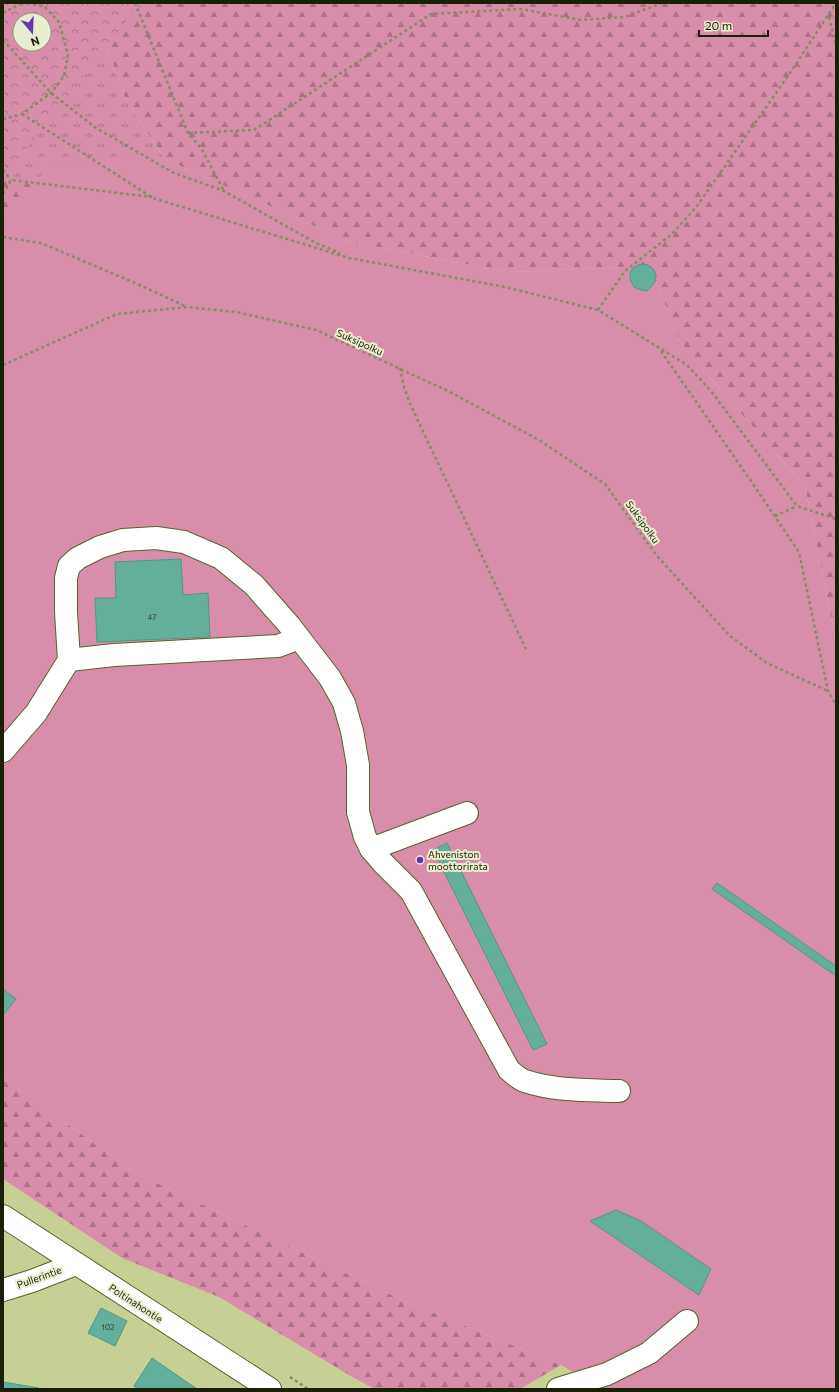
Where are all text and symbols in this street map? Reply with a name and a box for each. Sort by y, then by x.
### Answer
north arrow [12,12,52,52]
scale bar [699,12,768,38]
text: 20 m [705,18,732,32]
text: N [29,34,41,49]
street label: Suksipolku [335,326,385,358]
street label: Suksipolku [624,498,662,546]
house number: 47 [148,612,156,622]
place label: Ahveniston moottorirata [428,848,488,872]
marker: Ahveniston moottorirata [415,855,425,865]
street label: Pullerintie [15,1263,63,1291]
street label: Poltinahontie [107,1281,165,1325]
house number: 102 [101,1322,115,1332]

